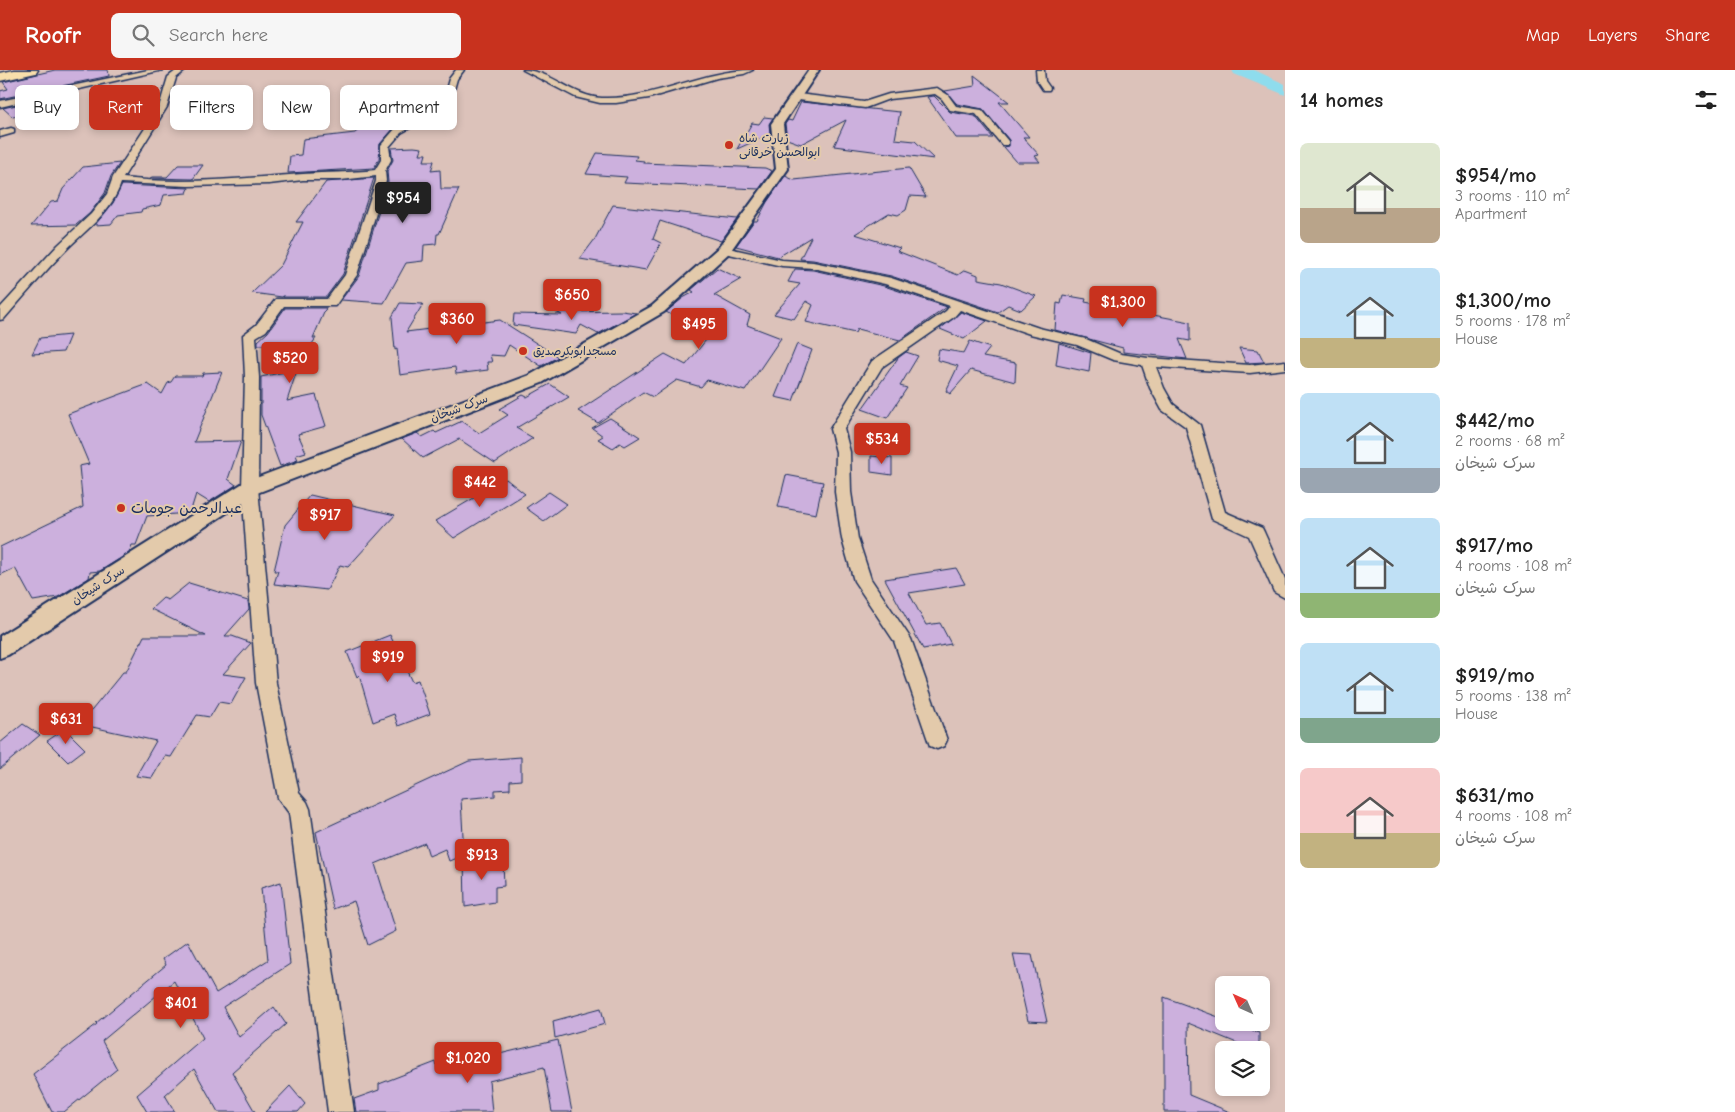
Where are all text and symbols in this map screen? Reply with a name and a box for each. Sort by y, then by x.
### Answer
search box [111,13,461,58]
text: Roofr [25,21,81,49]
icon: search [129,21,157,49]
text: Search here [169,24,268,46]
text: Map [1526,25,1560,46]
text: Layers [1588,25,1637,46]
text: Share [1665,25,1710,46]
chip: Buy [15,85,79,130]
chip: Rent [89,85,160,130]
chip: Filters [170,85,253,130]
chip: New [263,85,330,130]
chip: Apartment [340,85,457,130]
icon: filters [1692,86,1720,114]
text: 14 homes [1300,88,1383,112]
place label: زیارت شاه ابوالحسن خرقانی [739,131,820,160]
marker: زیارت شاه ابوالحسن خرقانی [723,139,735,151]
icon: home [1340,163,1400,223]
text: $954/mo [1455,163,1536,187]
pin: $954 [373,182,433,224]
text: 3 rooms · 110 m² [1455,187,1570,205]
text: $954 [386,189,420,207]
text: Apartment [1455,205,1527,223]
pin: $650 [542,278,602,321]
text: $650 [554,286,590,304]
pin: $1,300 [1082,286,1164,328]
icon: home [1340,288,1400,348]
text: $1,300/mo [1455,288,1551,312]
text: $1,300 [1100,293,1146,311]
pin: $360 [427,302,487,345]
pin: $495 [669,308,729,350]
text: $360 [439,310,475,328]
text: 5 rooms · 178 m² [1455,312,1570,330]
text: $495 [682,315,716,333]
text: House [1455,330,1498,348]
pin: $520 [260,342,320,384]
place label: مسجدابوبکرصدیق [533,344,617,359]
marker: مسجدابوبکرصدیق [517,345,529,357]
text: $520 [272,349,308,367]
street label: سرک شیخان [428,391,490,425]
text: $442/mo [1455,408,1535,432]
icon: home [1340,413,1400,473]
pin: $534 [852,422,912,465]
text: $534 [865,430,899,448]
text: 2 rooms · 68 m² [1455,432,1565,450]
text: سرک شیخان [1455,454,1536,472]
pin: $442 [450,466,510,508]
text: $442 [464,473,496,491]
pin: $917 [295,498,355,541]
place label: عبدالرحمن جومات [131,499,242,517]
marker: عبدالرحمن جومات [115,502,127,514]
text: $917 [309,506,341,524]
text: $917/mo [1455,533,1533,557]
icon: home [1340,538,1400,598]
text: 4 rooms · 108 m² [1455,557,1571,575]
street label: سرک شیخان [69,563,127,607]
text: سرک شیخان [1455,579,1536,597]
pin: $919 [358,640,418,683]
text: $919 [372,648,404,666]
icon: home [1340,663,1400,723]
text: $919/mo [1455,663,1535,687]
text: 5 rooms · 138 m² [1455,687,1571,705]
pin: $631 [36,702,96,745]
text: House [1455,705,1498,723]
text: $631 [50,710,82,728]
text: $631/mo [1455,783,1534,807]
icon: home [1340,788,1400,848]
text: 4 rooms · 108 m² [1455,807,1571,825]
text: سرک شیخان [1455,829,1536,847]
pin: $913 [452,838,512,881]
text: $913 [466,846,498,864]
north arrow [1215,976,1270,1031]
map controls [1215,976,1270,1096]
pin: $401 [151,986,211,1029]
text: $401 [165,994,197,1012]
button: layers [1215,1041,1270,1096]
pin: $1,020 [427,1042,509,1084]
text: $1,020 [445,1049,491,1067]

